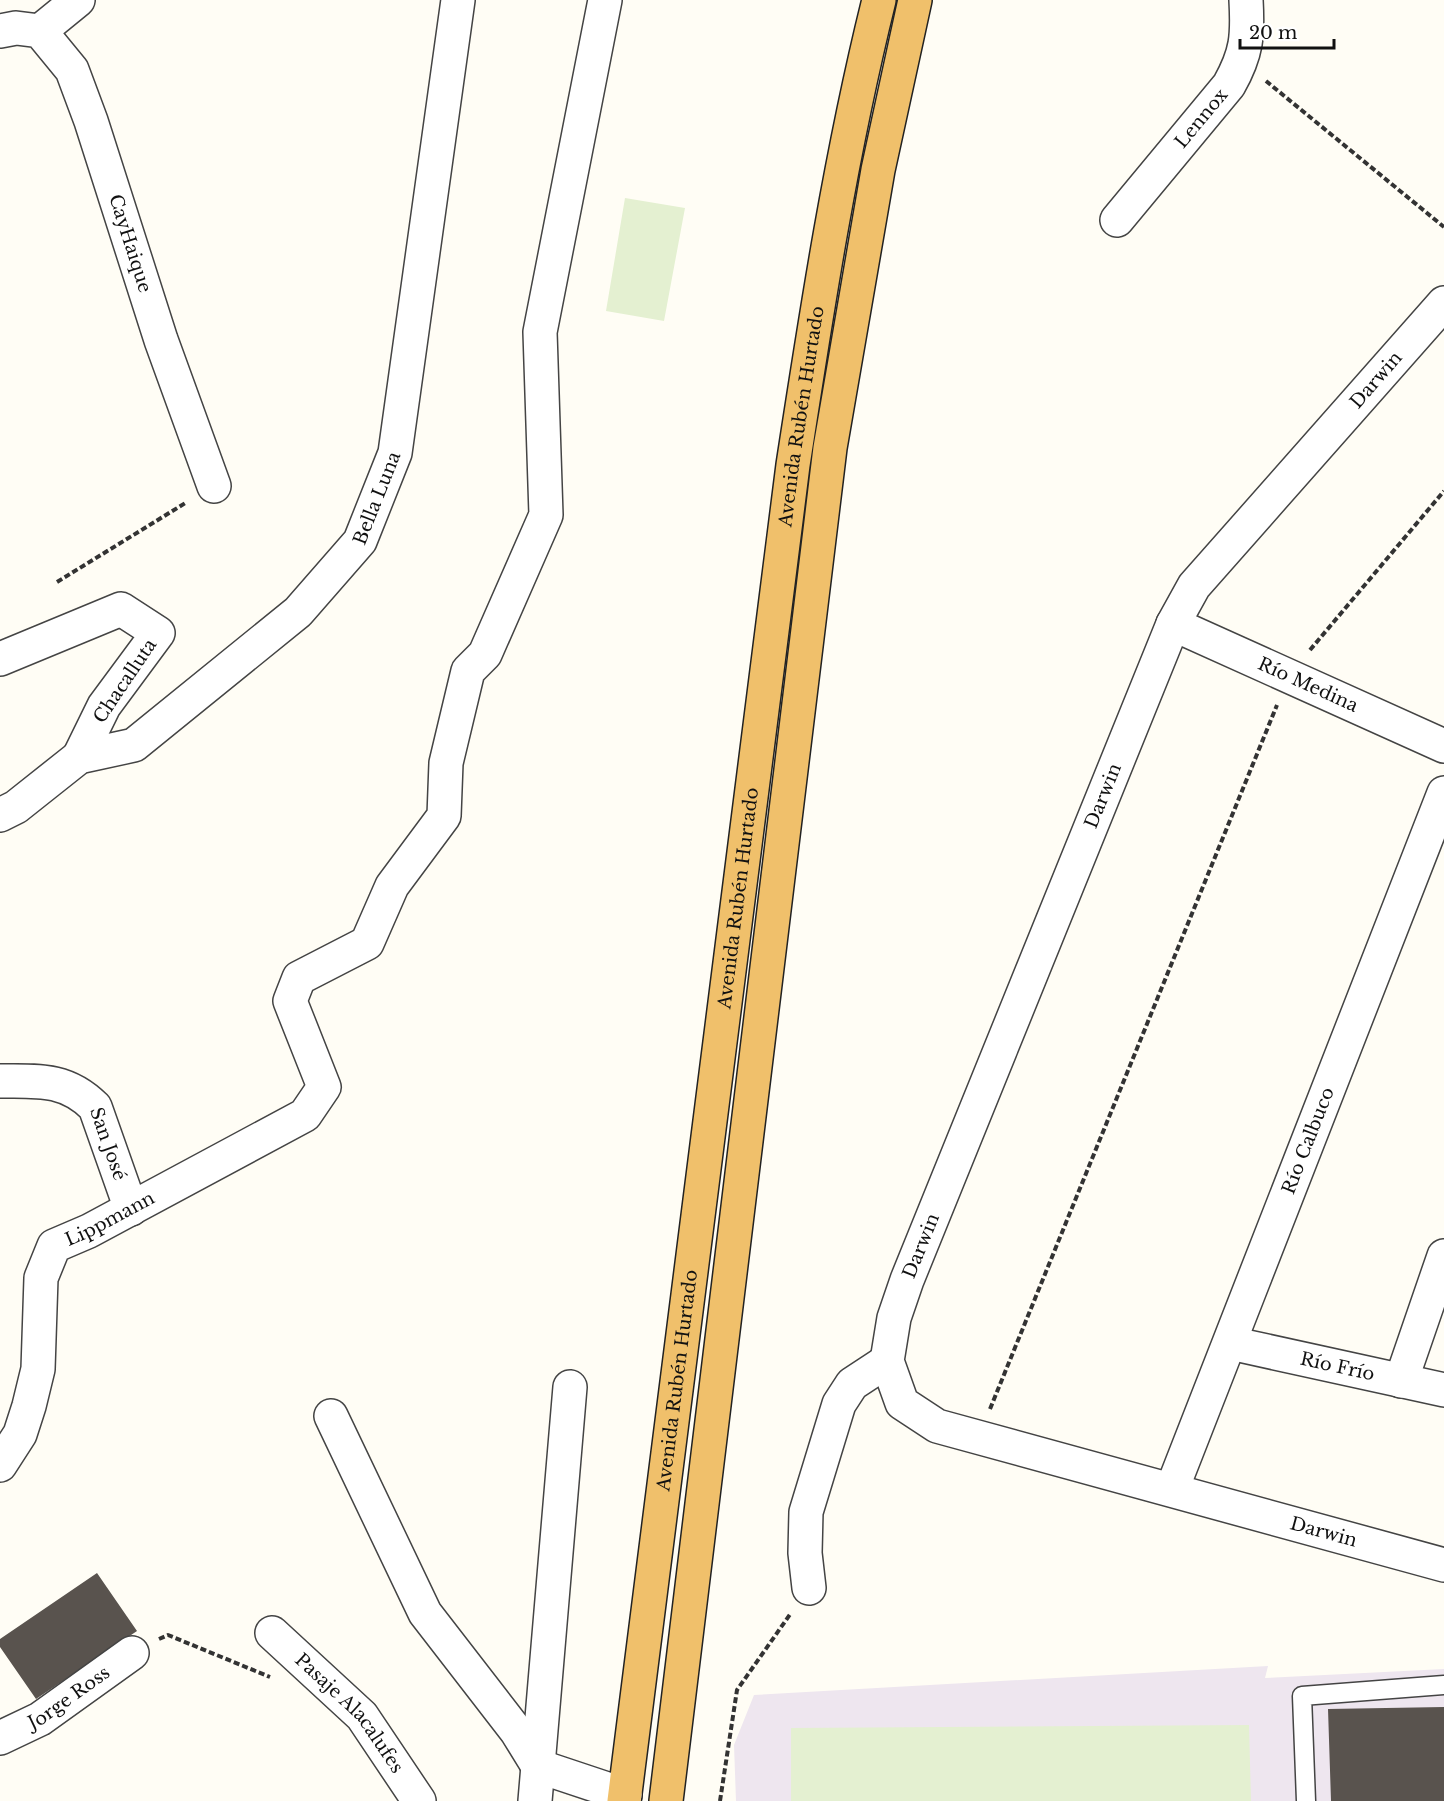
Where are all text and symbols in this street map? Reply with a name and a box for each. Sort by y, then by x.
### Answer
scale bar [1240,12,1334,50]
text: 20 m [1249,22,1297,44]
street label: Lennox [1170,84,1232,153]
street label: CayHaique [104,192,156,295]
street label: Avenida Rubén Hurtado [774,304,829,529]
street label: Darwin [1345,347,1407,413]
street label: Bella Luna [349,449,405,548]
street label: Chacalluta [89,635,161,727]
street label: Río Medina [1254,653,1361,717]
street label: Darwin [1080,760,1126,832]
street label: Avenida Rubén Hurtado [713,786,763,1011]
street label: Río Calbuco [1277,1084,1339,1197]
street label: San José [85,1104,131,1183]
street label: Lippmann [62,1187,158,1251]
street label: Darwin [898,1210,944,1282]
street label: Avenida Rubén Hurtado [652,1268,702,1493]
street label: Río Frío [1298,1348,1377,1385]
street label: Darwin [1288,1512,1359,1552]
street label: Pasaje Alacalufes [290,1649,408,1777]
street label: Jorge Ross [23,1661,114,1735]

